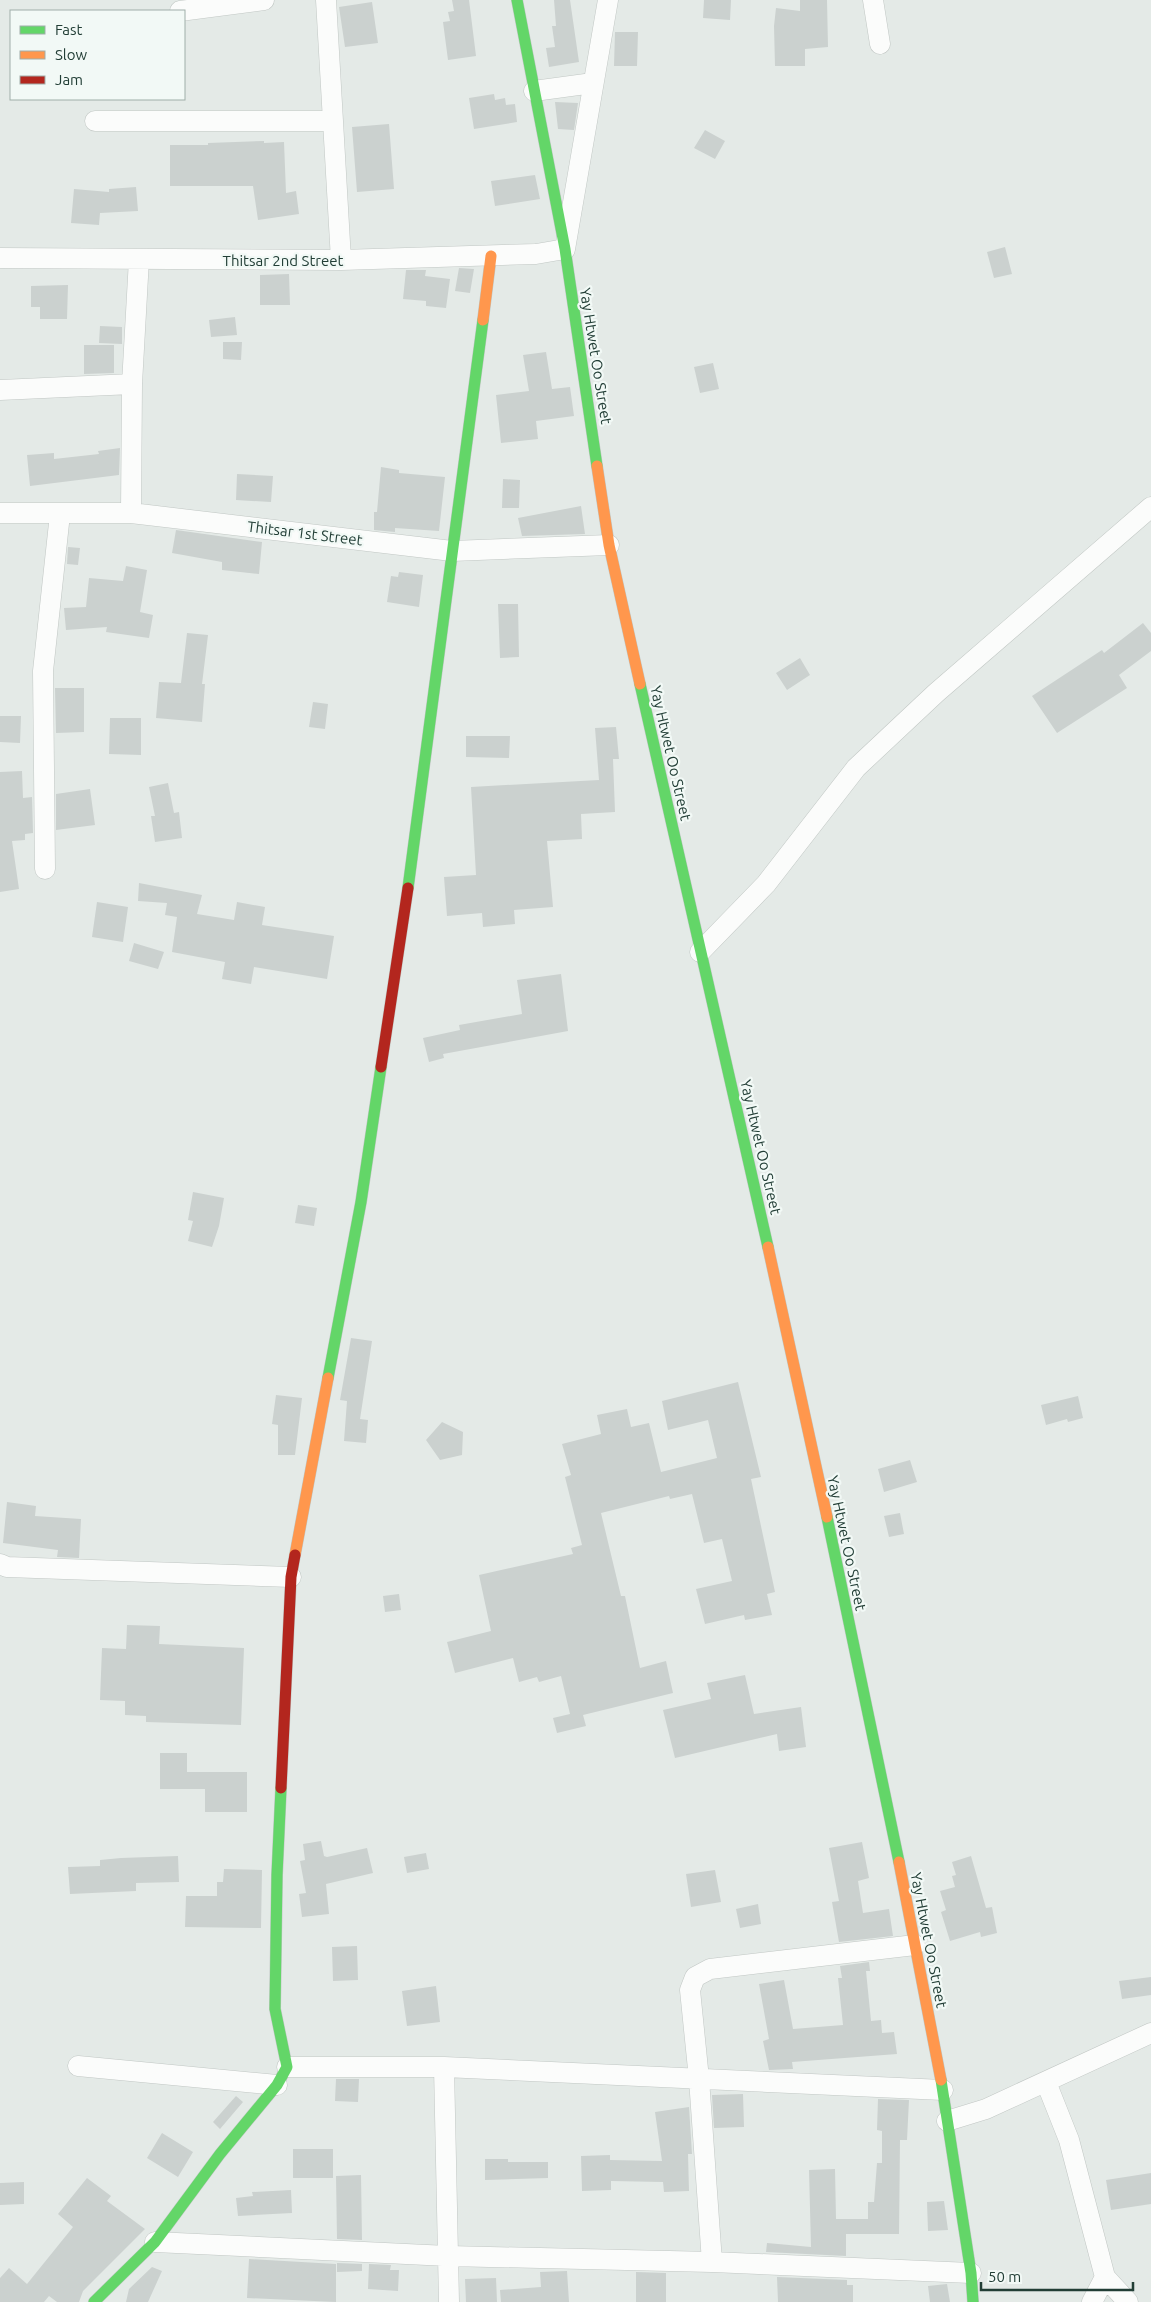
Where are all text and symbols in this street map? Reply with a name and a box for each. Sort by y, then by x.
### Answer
legend [10,10,185,100]
text: Fast [55,21,83,38]
text: Slow [55,46,88,63]
text: Jam [55,71,83,88]
street label: Thitsar 2nd Street [223,252,344,269]
street label: Yay Htwet Oo Street [577,287,615,426]
street label: Thitsar 1st Street [246,517,364,549]
street label: Yay Htwet Oo Street [647,684,695,822]
street label: Yay Htwet Oo Street [737,1078,785,1216]
street label: Yay Htwet Oo Street [824,1474,870,1612]
street label: Yay Htwet Oo Street [908,1871,951,2009]
scale bar [981,2260,1134,2292]
text: 50 m [988,2268,1021,2285]

